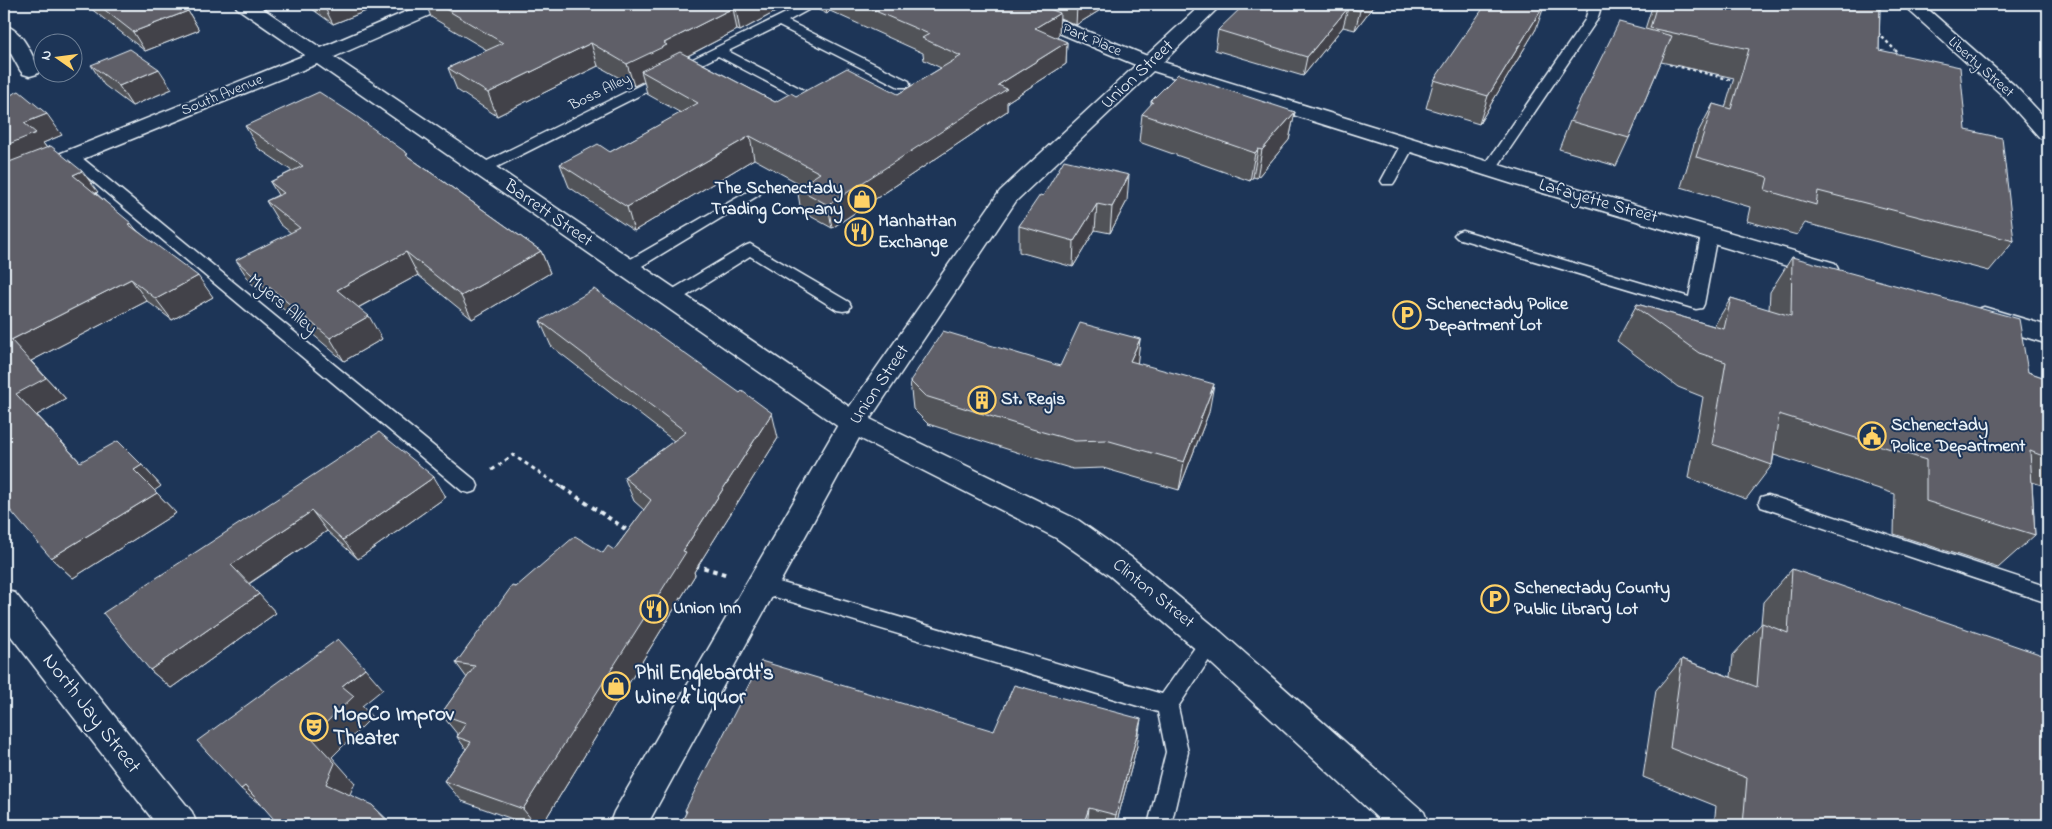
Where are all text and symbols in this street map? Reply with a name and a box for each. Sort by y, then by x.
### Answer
street label: Park Place [1059,18,1125,62]
street label: Liberty Street [1942,31,2019,104]
north arrow [32,32,82,82]
street label: Union Street [1096,34,1180,116]
text: N [36,48,58,62]
street label: South Avenue [178,68,267,121]
street label: Boss Alley [564,68,635,118]
street label: Barrett Street [498,173,598,254]
street label: Lafayette Street [1536,173,1660,231]
place label: The Schenectady Trading Company [711,176,843,224]
shop icon: The Schenectady Trading Company [847,184,877,214]
place label: Manhattan Exchange [878,209,957,257]
restaurant icon: Manhattan Exchange [844,217,874,247]
street label: Myers Alley [242,268,322,342]
place label: Schenectady Police Department Lot [1425,292,1569,339]
parking icon: Schenectady Police Department Lot [1392,300,1422,330]
street label: Union Street [844,340,916,430]
building icon: St. Regis [967,385,997,415]
place label: St. Regis [1001,387,1065,414]
place label: Schenectady Police Department [1891,413,2026,460]
public building icon: Schenectady Police Department [1857,421,1887,451]
street label: Clinton Street [1106,553,1200,635]
place label: Schenectady County Public Library Lot [1514,576,1670,624]
parking icon: Schenectady County Public Library Lot [1480,584,1510,614]
restaurant icon: Union Inn [639,594,669,624]
place label: Union Inn [673,596,741,622]
street label: North Jay Street [33,648,148,782]
place label: Phil Englebardt's Wine & Liquor [635,659,774,713]
shop icon: Phil Englebardt's Wine & Liquor [601,671,631,701]
place label: MopCo Improv Theater [333,700,455,754]
theatre icon: MopCo Improv Theater [299,712,329,742]

